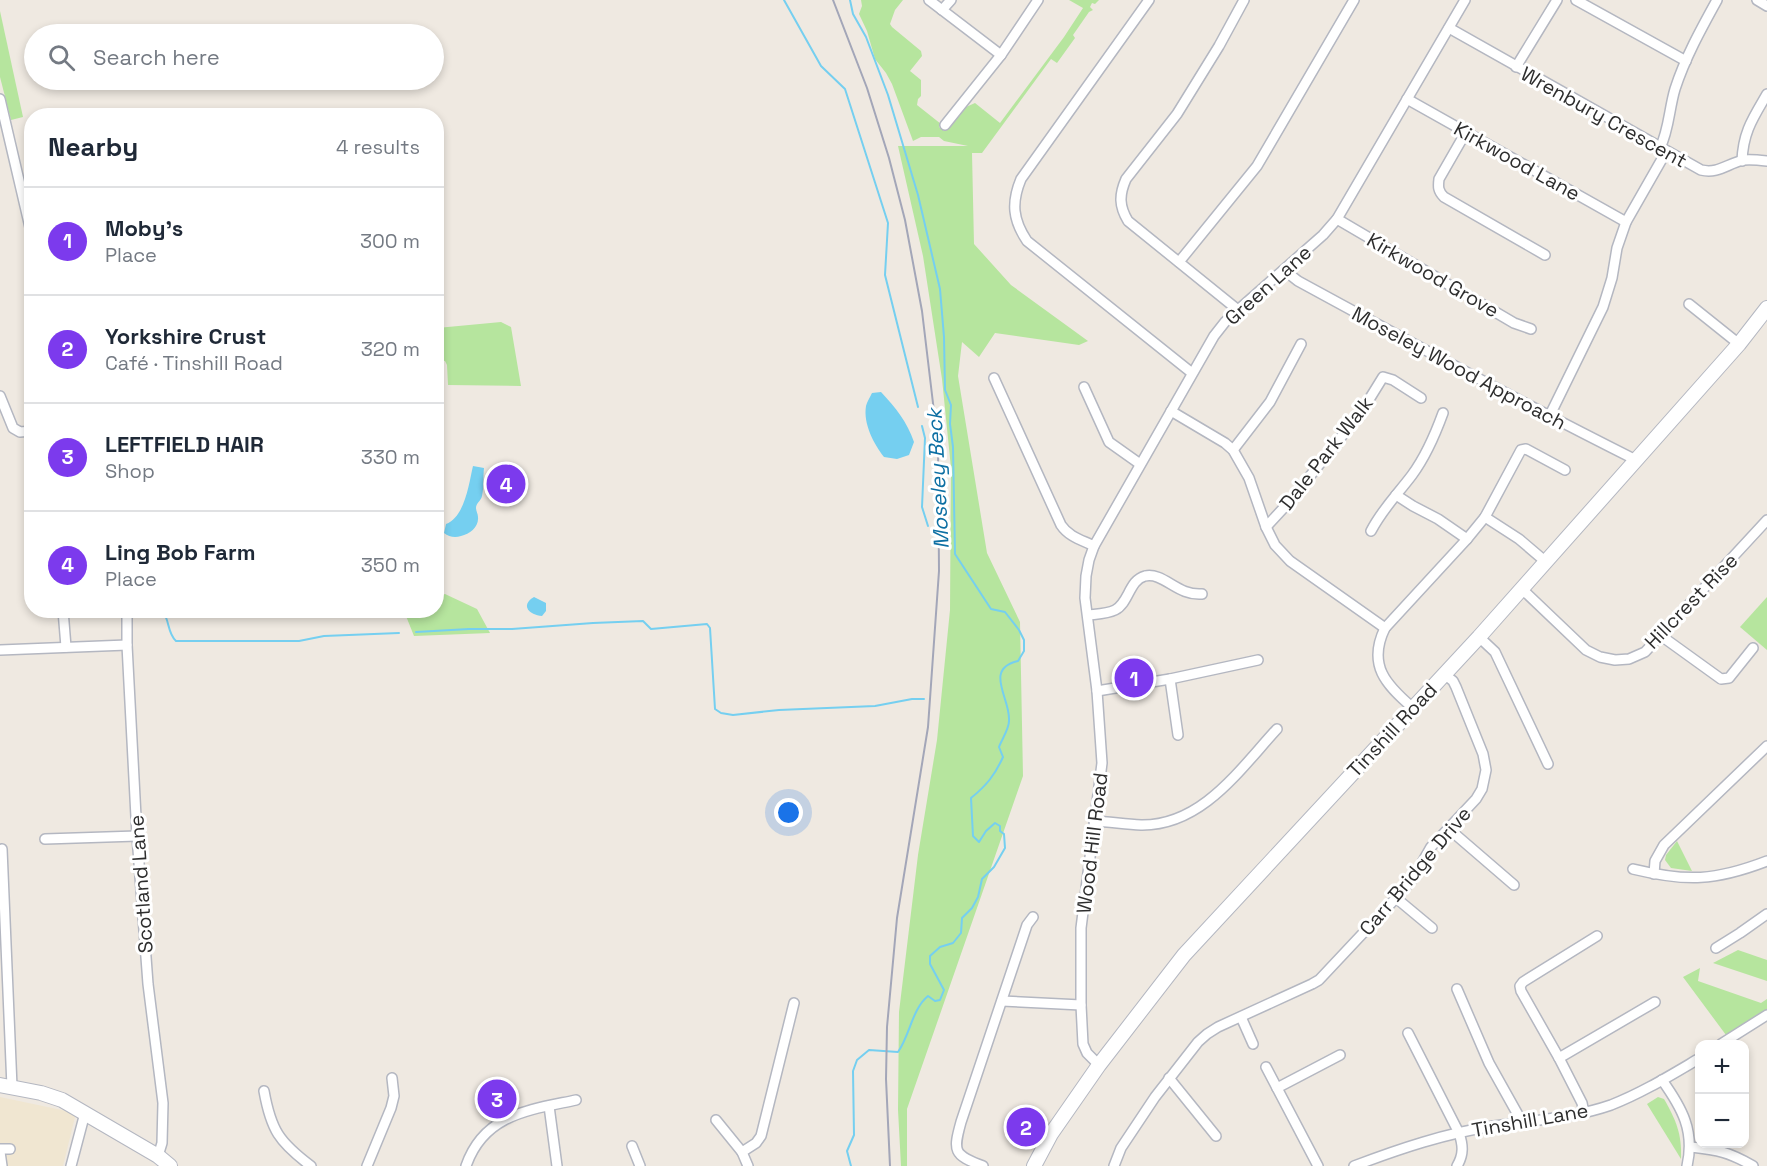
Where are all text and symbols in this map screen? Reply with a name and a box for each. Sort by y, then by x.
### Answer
search box [24,24,444,90]
icon: search [45,41,78,74]
text: Search here [93,43,220,71]
street label: Wrenbury Crescent [1516,61,1692,173]
street label: Kirkwood Lane [1449,116,1585,206]
text: Nearby [48,130,138,164]
text: 4 results [336,134,420,160]
text: Moby's [105,214,183,242]
street label: Kirkwood Grove [1362,227,1504,323]
text: 1 [63,228,72,254]
text: 300 m [360,228,420,254]
street label: Green Lane [1219,239,1317,331]
text: Place [105,242,157,268]
street label: Moseley Wood Approach [1347,300,1571,436]
text: Yorkshire Crust [105,322,266,350]
text: 2 [62,336,73,362]
text: 320 m [361,336,420,362]
text: Café · Tinshill Road [105,350,283,376]
street label: Dale Park Walk [1273,391,1379,515]
water label: Moseley Beck [920,405,955,550]
text: LEFTFIELD HAIR [105,430,264,458]
text: 3 [61,444,74,470]
text: 330 m [361,444,420,470]
text: Shop [105,458,155,484]
pin: 4 [486,462,526,506]
text: Ling Bob Farm [105,538,255,566]
street label: Hillcrest Rise [1639,548,1743,654]
text: 4 [61,552,74,578]
text: 350 m [361,552,420,578]
text: Place [105,566,157,592]
pin: 1 [1114,656,1154,700]
street label: Tinshill Road [1341,677,1443,783]
street label: Wood Hill Road [1070,771,1114,915]
your location [774,798,803,827]
street label: Carr Bridge Drive [1353,801,1477,941]
street label: Scotland Lane [123,814,159,954]
map controls [1695,1040,1749,1148]
button: + [1695,1040,1749,1094]
pin: 3 [478,1076,516,1122]
button: − [1695,1094,1749,1148]
street label: Tinshill Lane [1470,1097,1590,1143]
pin: 2 [1006,1104,1046,1150]

